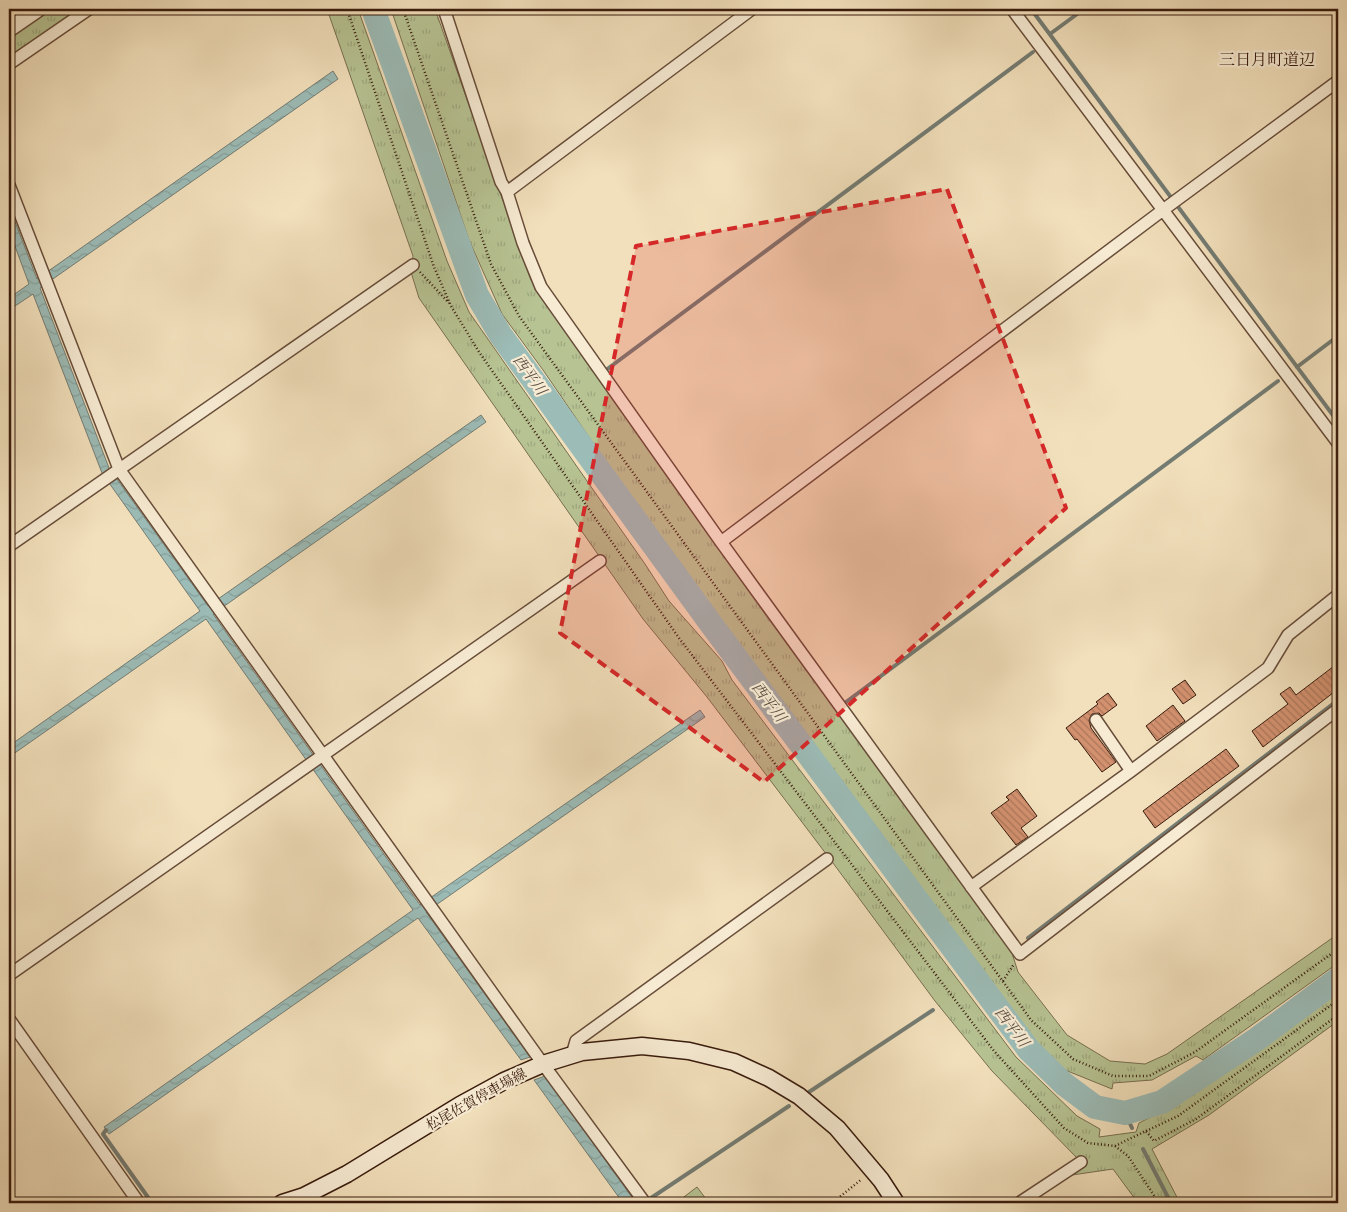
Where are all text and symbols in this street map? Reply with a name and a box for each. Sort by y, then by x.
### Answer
district label: 三日月町道辺 [1219,49,1315,69]
water label: 西平川 [509,351,552,400]
water label: 西平川 [748,678,792,727]
water label: 西平川 [991,1003,1035,1052]
street label: 松尾佐賀停車場線 [423,1064,529,1134]

